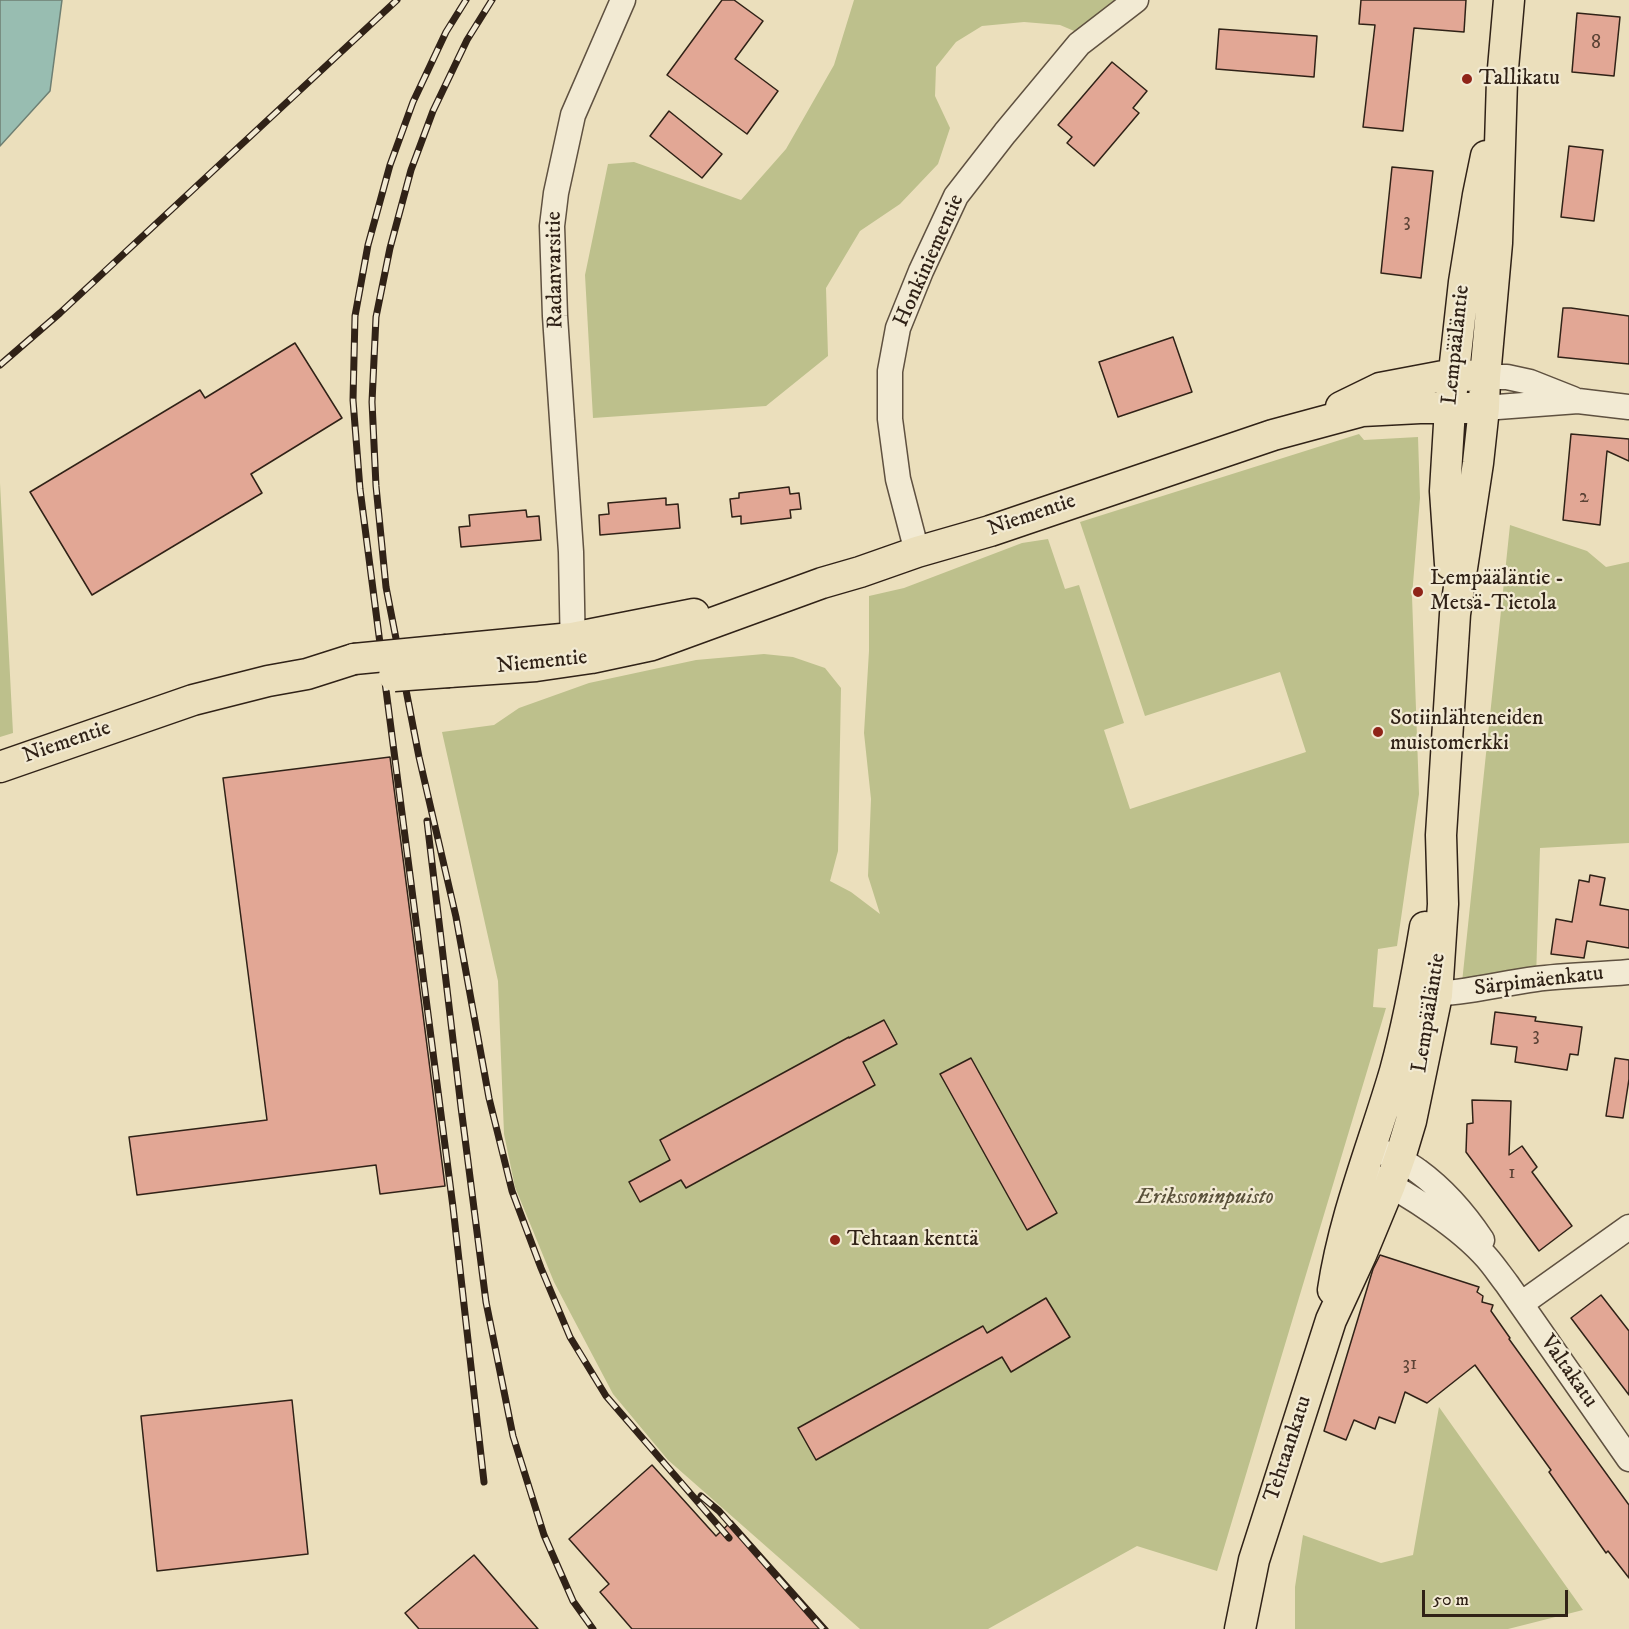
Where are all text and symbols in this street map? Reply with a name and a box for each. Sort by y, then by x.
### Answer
house number: 8 [1591,32,1601,56]
place label: Tallikatu [1479,66,1560,92]
marker: Tallikatu [1460,72,1474,86]
street label: Honkiniementie [889,191,971,331]
house number: 3 [1403,210,1411,234]
street label: Radanvarsitie [542,211,570,329]
street label: Lempääläntie [1438,284,1476,406]
house number: 2 [1579,486,1589,510]
street label: Niementie [985,489,1079,543]
place label: Lempääläntie - Metsä-Tietola [1430,566,1564,618]
marker: Lempääläntie - Metsä-Tietola [1411,585,1425,599]
street label: Niementie [495,645,589,681]
place label: Sotiinlähteneiden muistomerkki [1390,706,1543,758]
street label: Niementie [20,716,114,770]
marker: Sotiinlähteneiden muistomerkki [1371,725,1385,739]
street label: Lempääläntie [1408,951,1452,1075]
street label: Särpimäenkatu [1473,961,1605,1003]
house number: 3 [1532,1024,1540,1048]
house number: 1 [1508,1162,1516,1186]
park label: Erikssoninpuisto [1136,1185,1274,1211]
place label: Tehtaan kenttä [847,1227,979,1253]
marker: Tehtaan kenttä [828,1233,842,1247]
street label: Valtakatu [1533,1331,1603,1413]
house number: 31 [1403,1353,1417,1377]
street label: Tehtaankatu [1259,1393,1319,1505]
scale bar [1425,1578,1570,1616]
text: 50 m [1433,1589,1469,1611]

